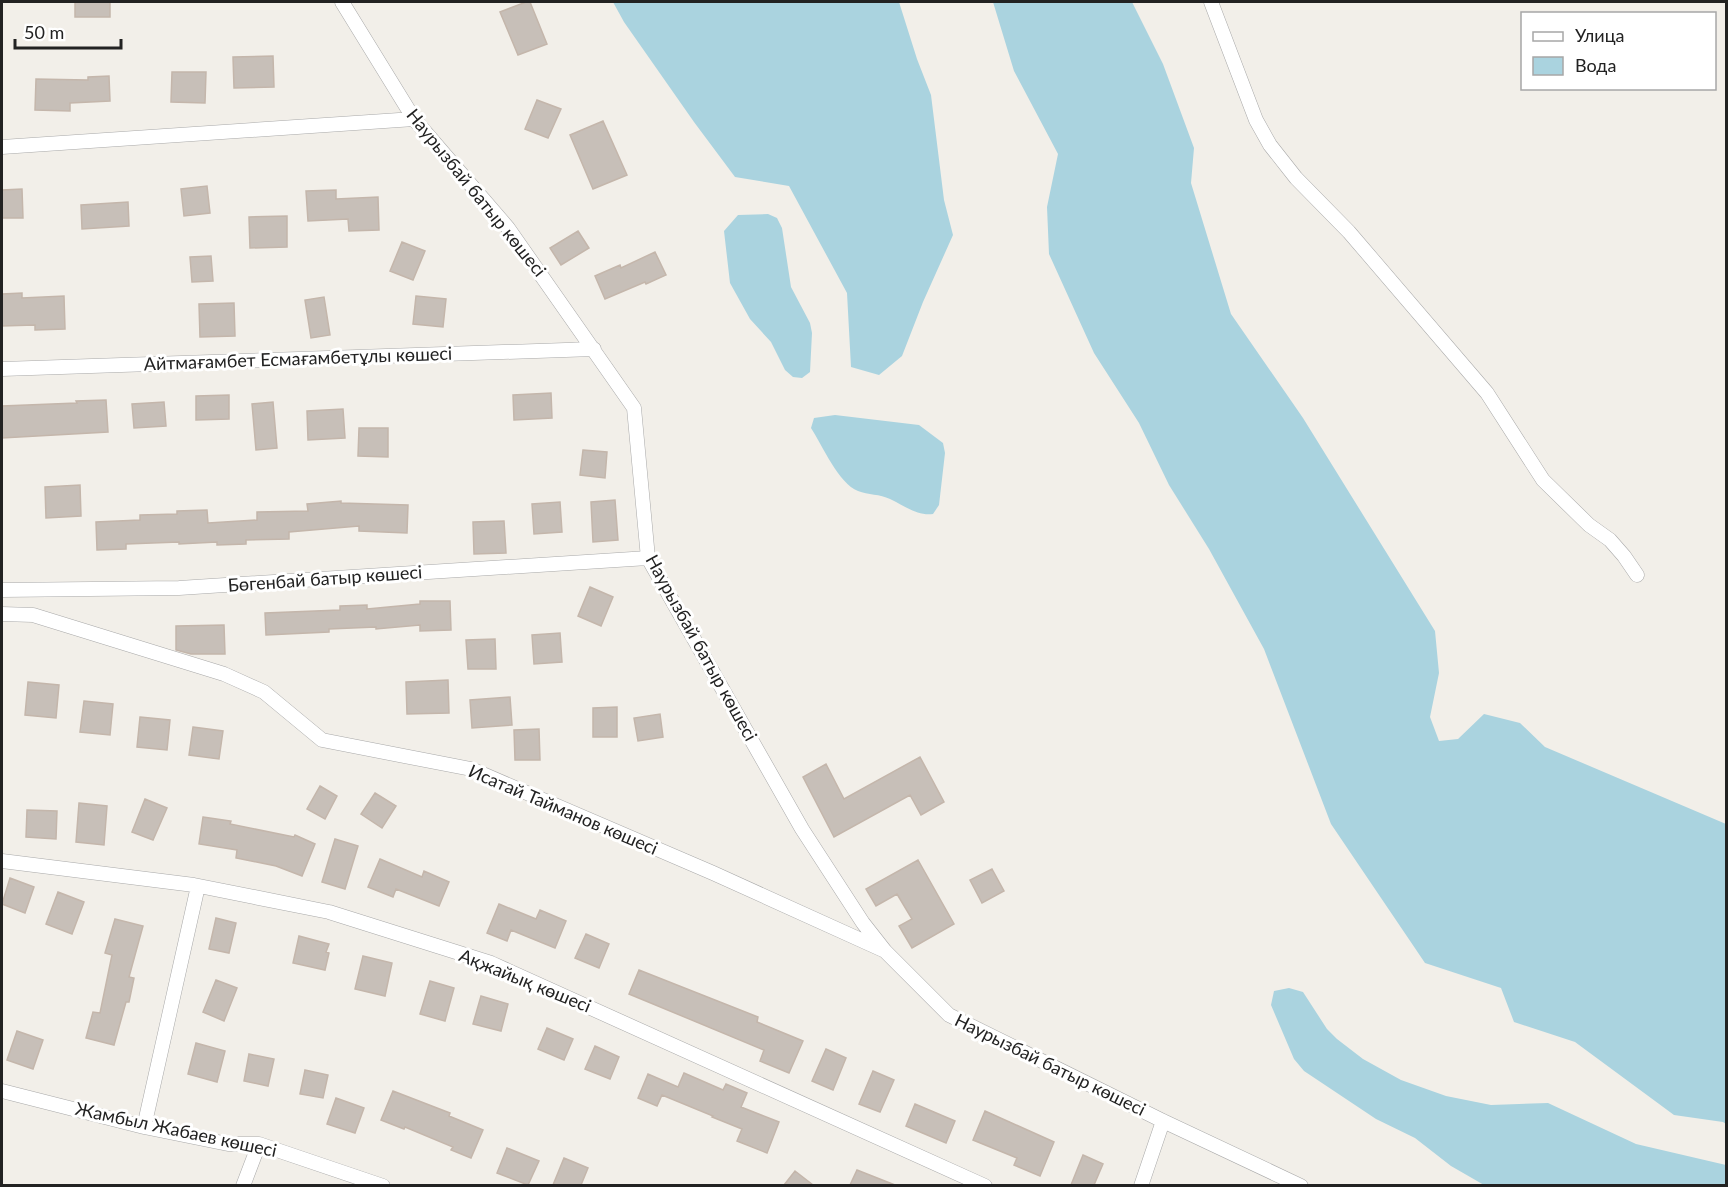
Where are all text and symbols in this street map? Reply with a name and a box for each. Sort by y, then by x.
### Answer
scale bar [15,12,122,50]
legend [1521,12,1716,90]
text: 50 m [24,21,64,43]
text: Улица [1575,24,1625,46]
text: Вода [1575,54,1616,76]
street label: Наурызбай батыр көшесі [402,104,551,281]
street label: Айтмағамбет Есмағамбетұлы көшесі [143,342,453,374]
street label: Наурызбай батыр көшесі [641,551,762,744]
street label: Бөгенбай батыр көшесі [227,560,423,596]
street label: Исатай Тайманов көшесі [465,759,661,859]
street label: Ақжайық көшесі [456,944,594,1017]
street label: Наурызбай батыр көшесі [951,1008,1149,1120]
street label: Жамбыл Жабаев көшесі [74,1097,279,1161]

